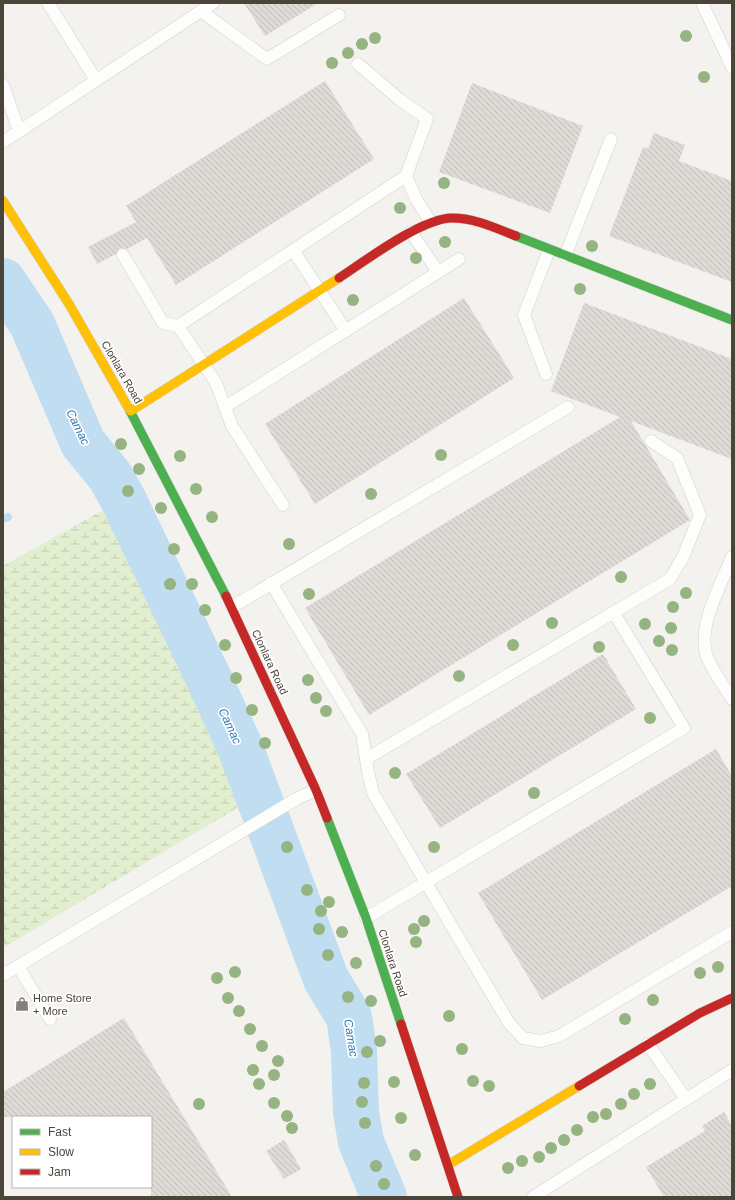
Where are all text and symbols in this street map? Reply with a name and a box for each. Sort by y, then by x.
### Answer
street label: Clonlara Road [99,339,145,405]
water label: Camac [63,407,93,447]
street label: Clonlara Road [250,628,290,696]
water label: Camac [216,706,244,746]
street label: Clonlara Road [376,928,410,998]
place label: Home Store + More [33,992,92,1017]
shop icon: Home Store + More [14,996,30,1012]
water label: Camac [341,1018,361,1058]
legend [12,1116,152,1188]
text: Fast [48,1125,72,1139]
text: Slow [48,1145,74,1159]
text: Jam [48,1165,71,1179]

